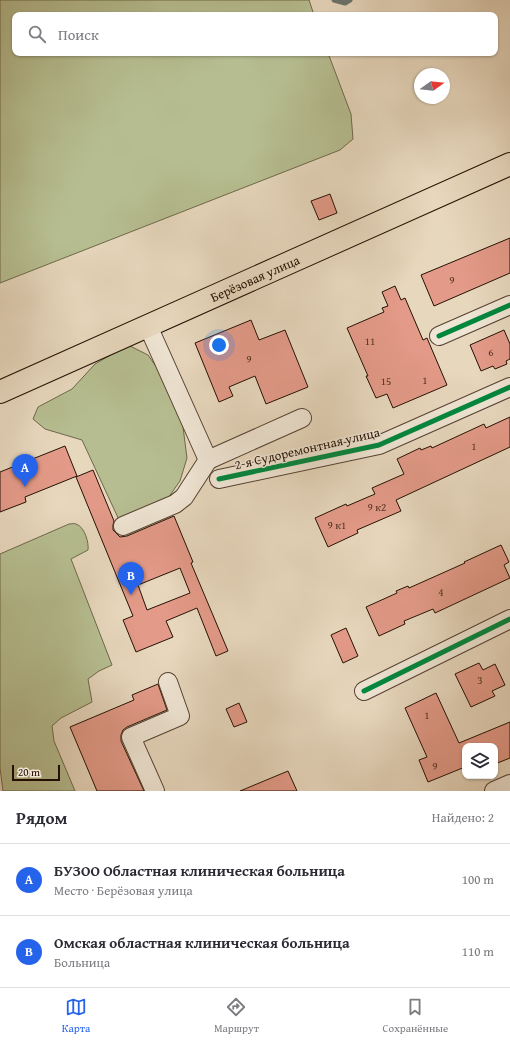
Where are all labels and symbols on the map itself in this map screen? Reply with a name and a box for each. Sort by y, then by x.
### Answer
north arrow [414,68,450,104]
street label: Берёзовая улица [207,250,303,307]
house number: 9 [449,272,455,288]
house number: 11 [365,333,375,349]
your location [209,335,229,355]
house number: 6 [488,344,494,360]
house number: 9 [246,351,252,367]
house number: 1 [422,372,428,388]
house number: 15 [381,373,391,389]
street label: 2-я Судоремонтная улица [233,422,382,474]
house number: 1 [471,438,477,454]
pin: A [12,454,38,487]
house number: 9 к2 [368,499,386,515]
house number: 9 к1 [328,517,346,533]
pin: B [118,562,144,595]
house number: 4 [438,584,444,600]
house number: 3 [477,672,483,688]
house number: 1 [424,707,430,723]
house number: 9 [432,758,438,774]
scale bar [12,763,60,782]

